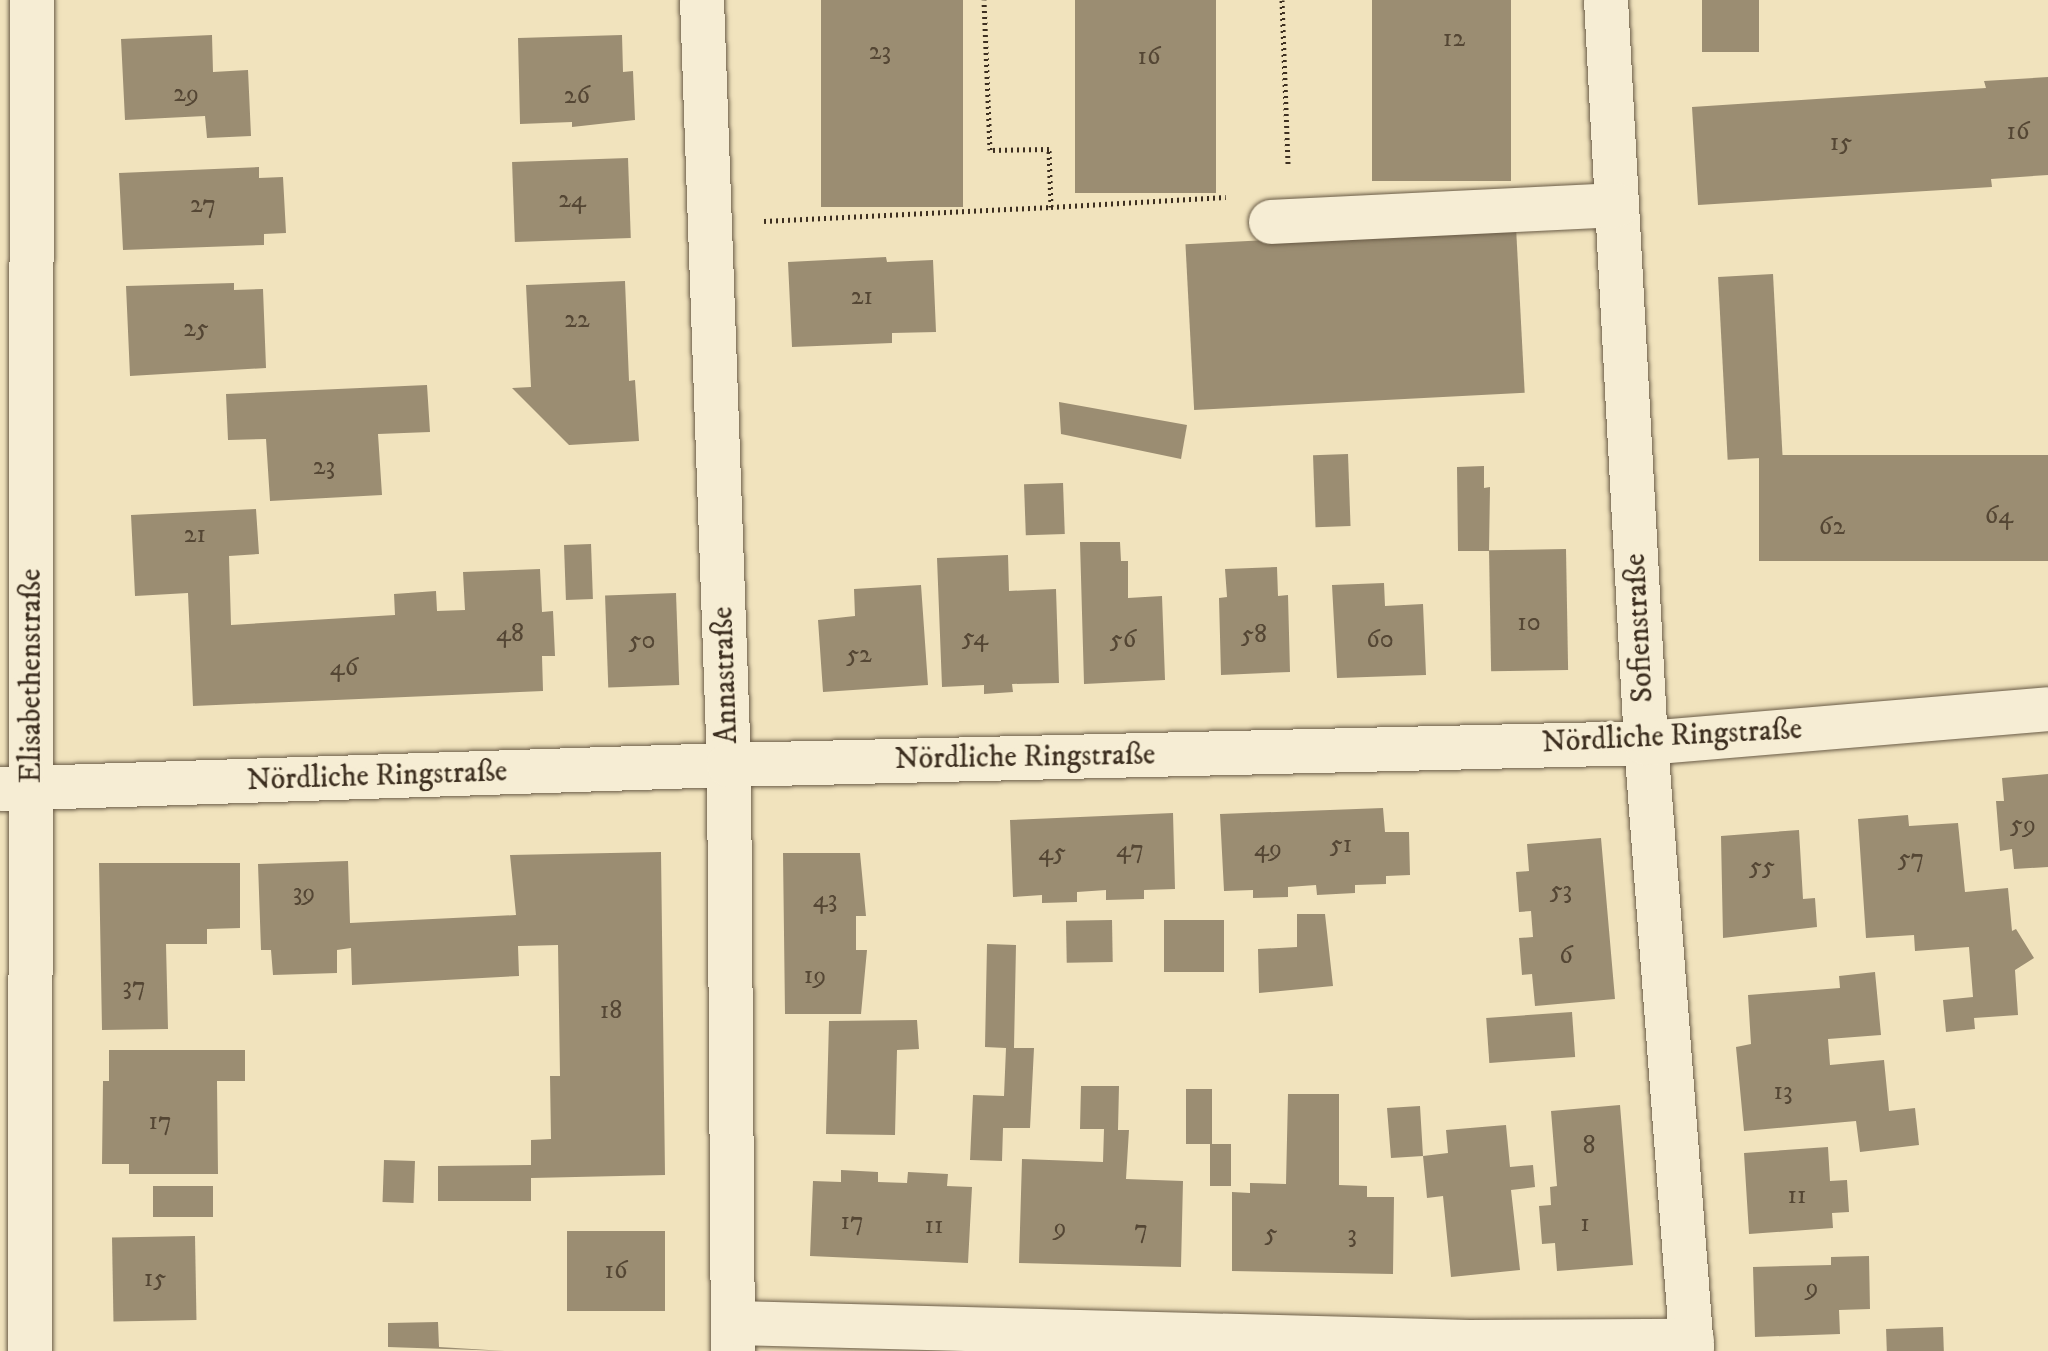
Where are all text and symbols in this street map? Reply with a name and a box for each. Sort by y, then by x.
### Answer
house number: 12 [1443,23,1465,55]
house number: 23 [869,36,891,68]
house number: 16 [1138,41,1160,73]
house number: 29 [173,78,199,110]
house number: 26 [564,80,590,112]
house number: 16 [2007,116,2029,148]
house number: 15 [1830,127,1852,159]
house number: 24 [558,184,586,216]
house number: 27 [190,189,216,221]
house number: 21 [851,281,873,313]
house number: 22 [564,304,590,336]
house number: 25 [183,313,209,345]
house number: 23 [313,451,335,483]
house number: 64 [1985,500,2013,532]
house number: 62 [1819,511,1845,543]
house number: 21 [184,519,206,551]
street label: Sofienstraße [1618,552,1662,704]
street label: Elisabethenstraße [14,569,50,783]
street label: Annastraße [706,606,746,744]
house number: 10 [1517,607,1541,639]
house number: 48 [496,618,524,650]
house number: 58 [1241,619,1267,651]
house number: 54 [962,622,988,654]
house number: 56 [1110,624,1136,656]
house number: 60 [1366,624,1394,656]
house number: 50 [629,625,655,657]
house number: 52 [846,639,872,671]
house number: 46 [330,652,358,684]
street label: Nördliche Ringstraße [1541,712,1803,762]
street label: Nördliche Ringstraße [894,738,1156,778]
street label: Nördliche Ringstraße [246,754,508,800]
house number: 59 [2010,809,2036,841]
house number: 51 [1330,829,1352,861]
house number: 49 [1254,833,1282,865]
house number: 47 [1116,834,1144,866]
house number: 45 [1038,837,1066,869]
house number: 57 [1898,843,1924,875]
house number: 55 [1749,851,1775,883]
house number: 53 [1550,875,1572,907]
house number: 39 [293,877,315,909]
house number: 43 [813,884,837,916]
house number: 6 [1559,940,1573,972]
house number: 19 [804,960,826,992]
house number: 37 [122,971,146,1003]
house number: 18 [600,995,622,1027]
house number: 13 [1773,1076,1793,1108]
house number: 17 [148,1106,172,1138]
house number: 8 [1582,1130,1596,1162]
house number: 11 [1787,1180,1807,1212]
house number: 17 [840,1206,864,1238]
house number: 1 [1580,1208,1590,1240]
house number: 11 [924,1210,944,1242]
house number: 9 [1054,1212,1066,1244]
house number: 7 [1134,1214,1148,1246]
house number: 5 [1265,1218,1277,1250]
house number: 3 [1347,1219,1357,1251]
house number: 16 [605,1255,627,1287]
house number: 15 [144,1263,166,1295]
house number: 9 [1806,1272,1818,1304]

